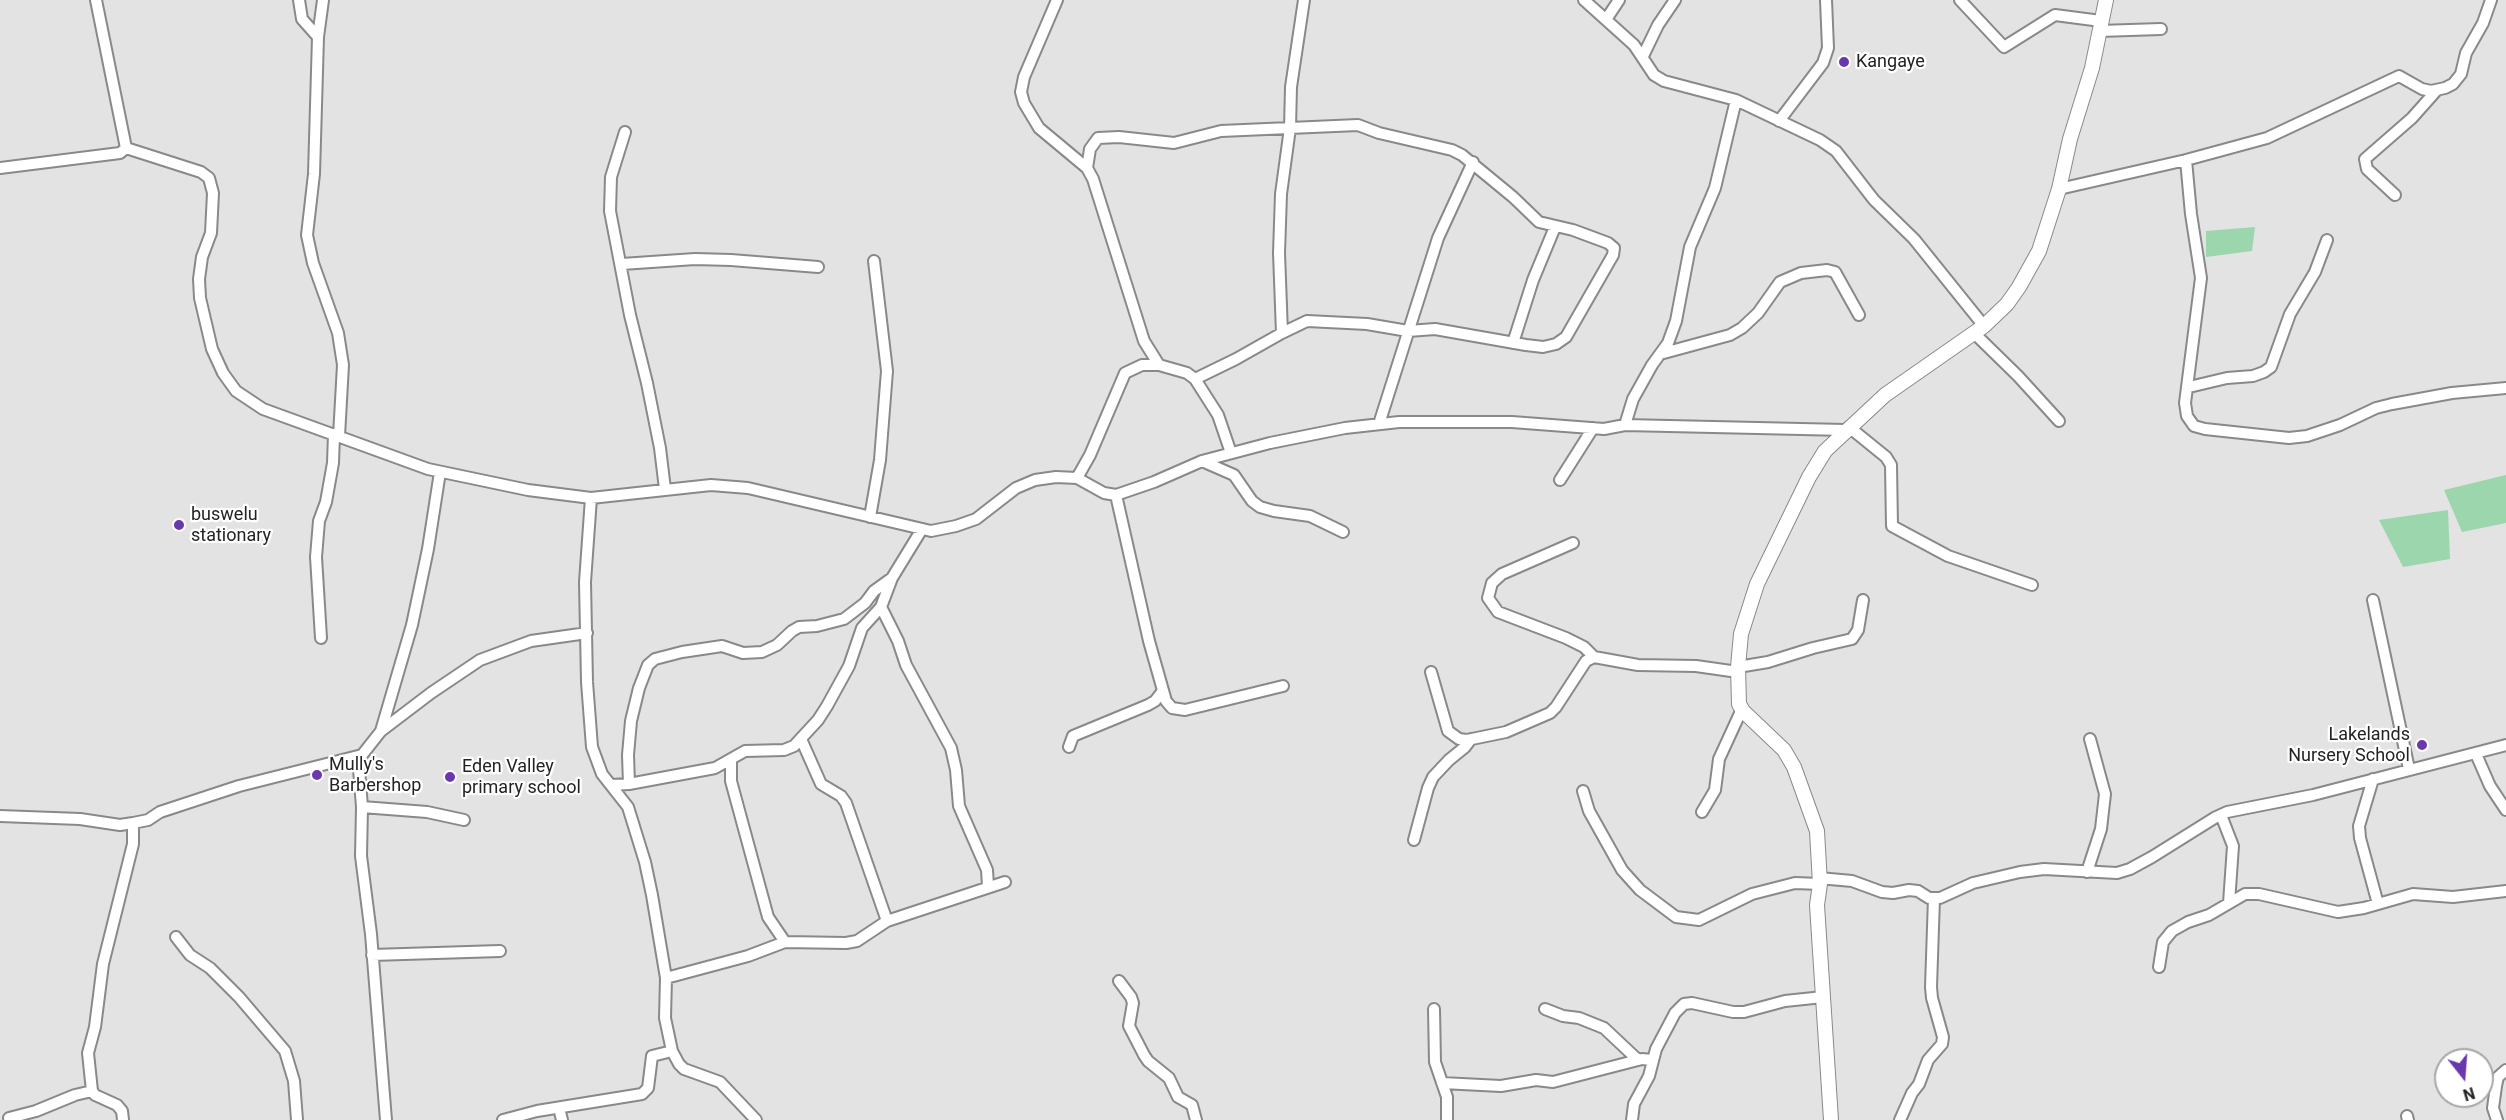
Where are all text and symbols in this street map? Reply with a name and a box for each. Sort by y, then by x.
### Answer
place label: Kangaye [1856,51,1925,73]
marker: Kangaye [1837,55,1851,69]
place label: buswelu stationary [191,504,271,546]
marker: buswelu stationary [172,518,186,532]
place label: Lakelands Nursery School [2288,724,2410,766]
marker: Lakelands Nursery School [2415,738,2429,752]
place label: Mully's Barbershop [329,754,421,796]
place label: Eden Valley primary school [462,756,581,798]
marker: Mully's Barbershop [310,768,324,782]
marker: Eden Valley primary school [443,770,457,784]
north arrow [2434,1048,2494,1108]
text: N [2461,1083,2477,1105]

